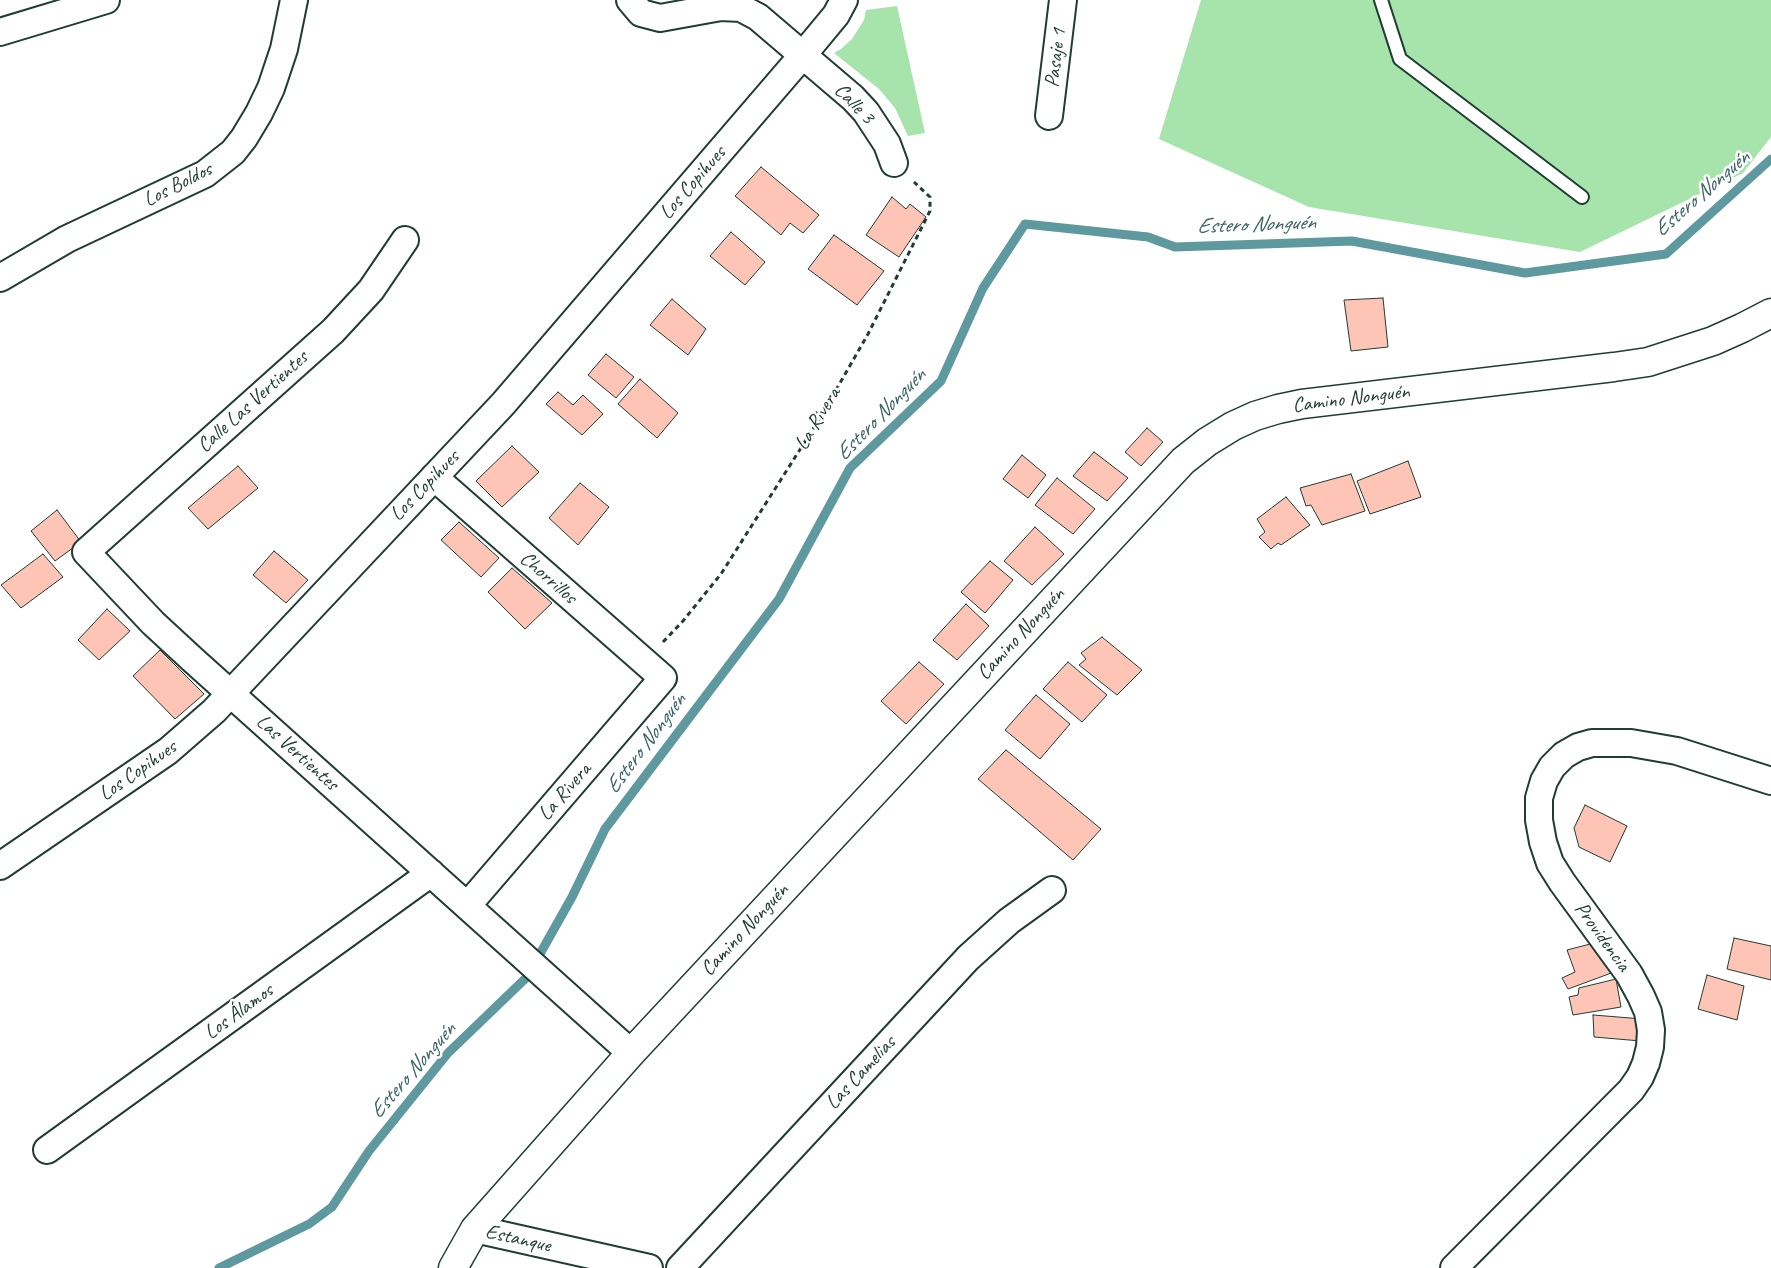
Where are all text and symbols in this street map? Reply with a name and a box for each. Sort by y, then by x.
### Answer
street label: Pasaje 1 [1040,27,1072,89]
street label: Calle 3 [828,78,880,130]
street label: Los Copihues [654,141,732,225]
water label: Estero Nonguén [1649,145,1755,243]
street label: Los Boldos [140,157,216,213]
water label: Estero Nonguén [1196,210,1316,240]
street label: Calle Las Vertientes [192,346,314,458]
water label: Estero Nonguén [830,363,932,467]
street label: Camino Nonguén [1291,379,1411,419]
street label: La Rivera [790,383,846,455]
street label: Los Copihues [385,445,465,527]
street label: Chorrillos [514,546,582,610]
street label: Camino Nonguén [972,582,1070,686]
water label: Estero Nonguén [600,689,692,799]
street label: Las Vertientes [250,709,344,797]
street label: Los Copihues [94,735,182,807]
street label: La Rivera [533,758,597,826]
street label: Camino Nonguén [696,878,794,982]
street label: Providencia [1568,897,1636,977]
street label: Los Álamos [200,979,278,1045]
water label: Estero Nonguén [364,1018,462,1124]
street label: Las Camelias [820,1031,902,1115]
street label: Estanque [483,1219,553,1259]

